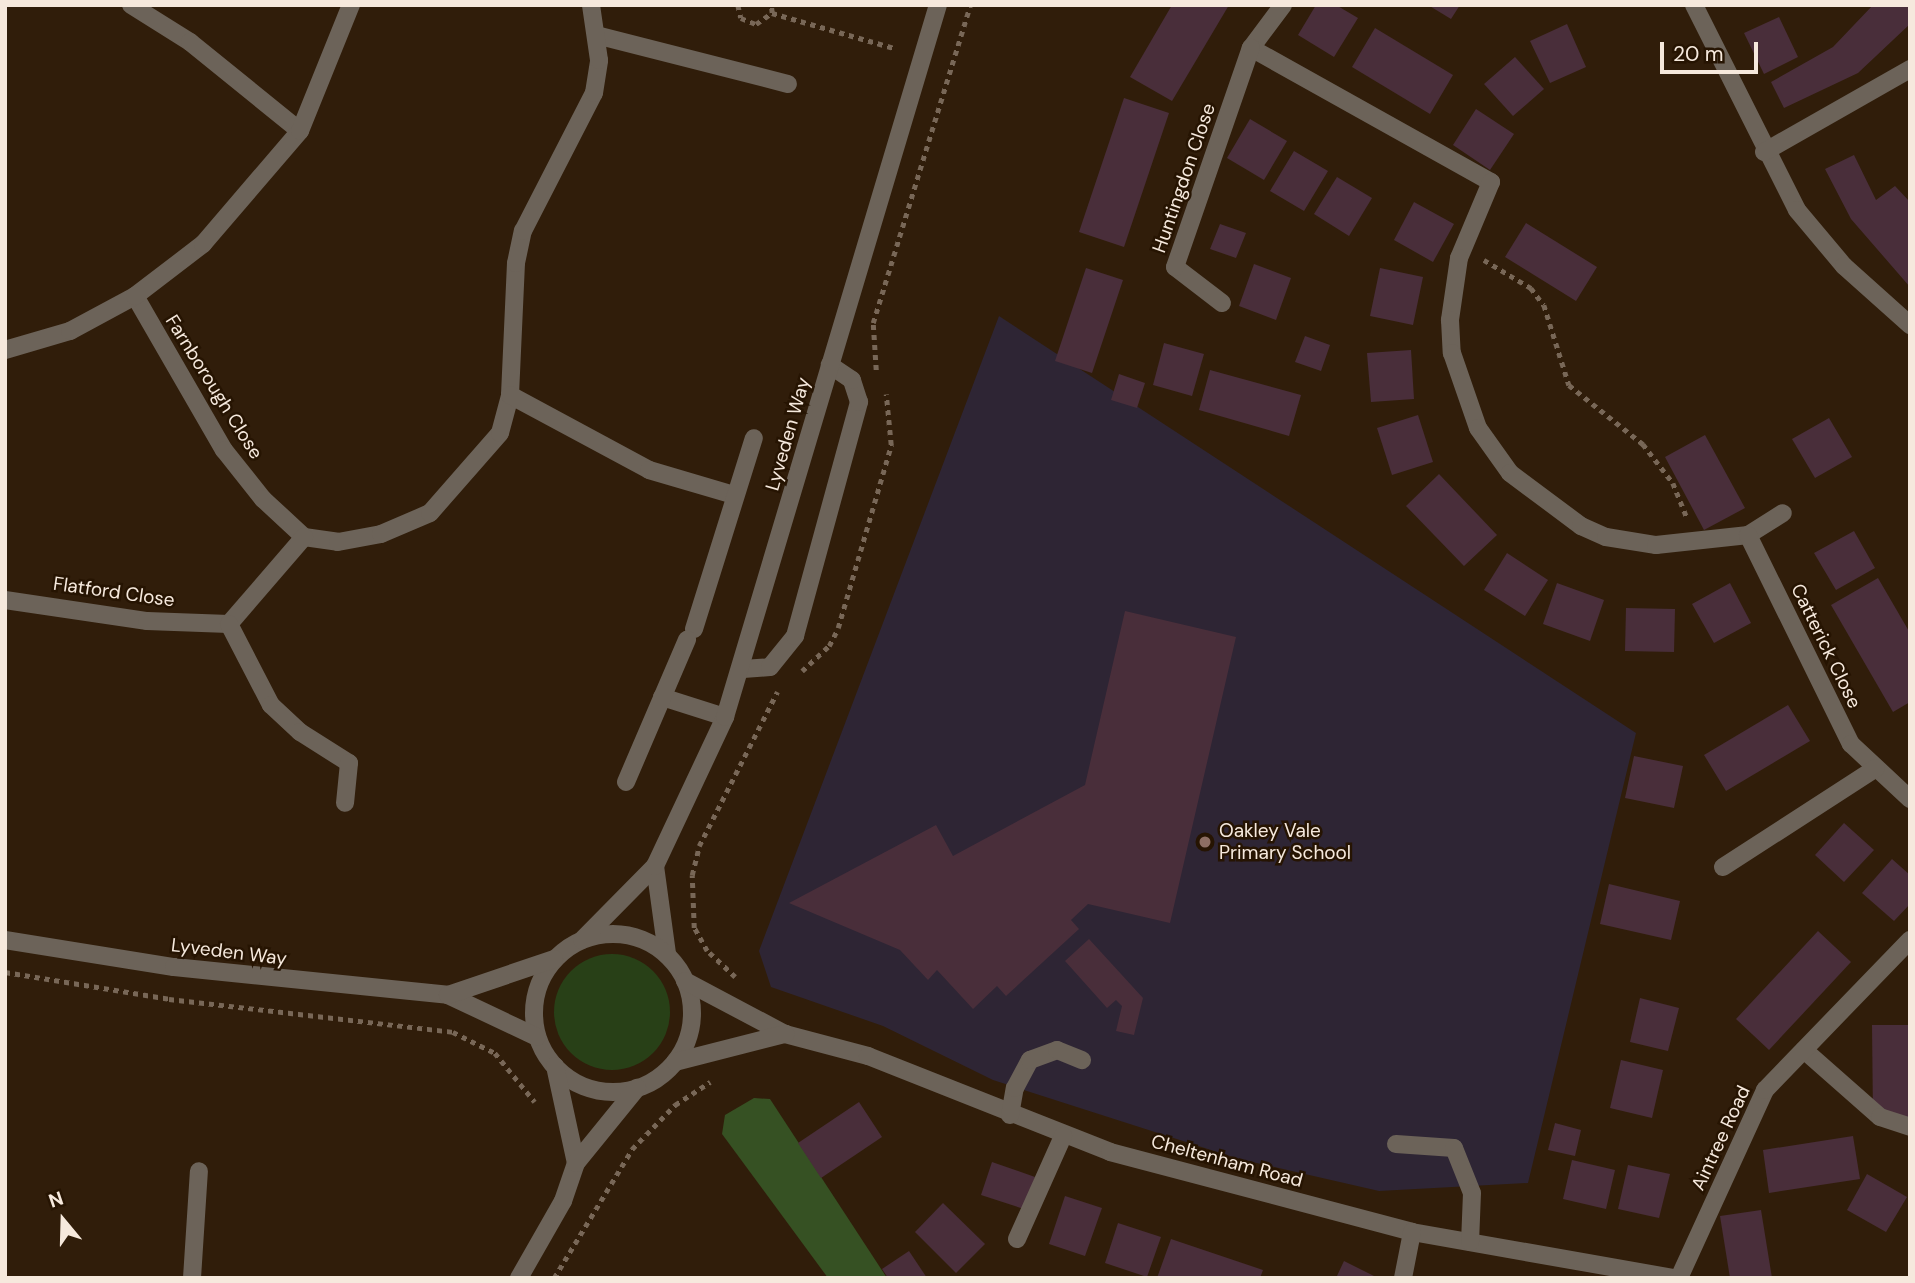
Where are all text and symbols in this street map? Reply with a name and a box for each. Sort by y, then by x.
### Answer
scale bar [1663,28,1761,72]
text: 20 m [1673,40,1724,68]
street label: Huntingdon Close [1148,100,1220,256]
street label: Farnborough Close [160,311,268,463]
street label: Lyveden Way [761,375,815,493]
street label: Flatford Close [52,572,176,612]
street label: Catterick Close [1786,580,1866,712]
place label: Oakley Vale Primary School [1219,820,1351,864]
marker: Oakley Vale Primary School [1197,834,1213,850]
street label: Lyveden Way [170,934,288,970]
street label: Aintree Road [1687,1082,1755,1194]
street label: Cheltenham Road [1149,1130,1305,1192]
north arrow [28,1185,98,1255]
text: N [45,1186,67,1214]

